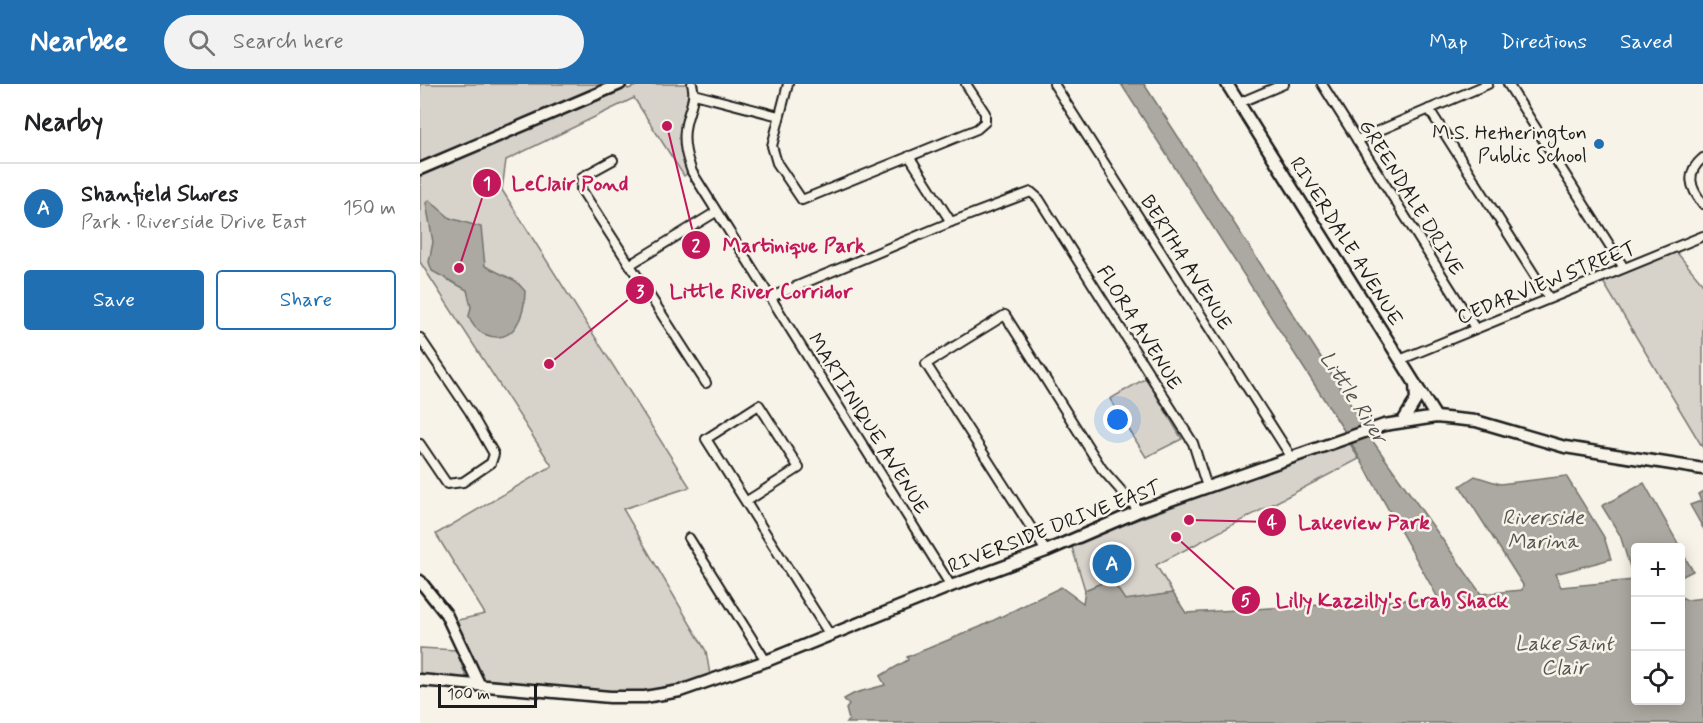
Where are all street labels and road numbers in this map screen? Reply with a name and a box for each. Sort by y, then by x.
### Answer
street label: GREENDALE DRIVE [1352,115,1470,281]
street label: RIVERDALE AVENUE [1283,152,1409,331]
street label: BERTHA AVENUE [1133,190,1238,335]
street label: CEDARVIEW STREET [1453,235,1640,332]
street label: FLORA AVENUE [1090,260,1188,395]
street label: MARTINIQUE AVENUE [801,328,934,519]
street label: RIVERSIDE DRIVE EAST [943,474,1165,578]

